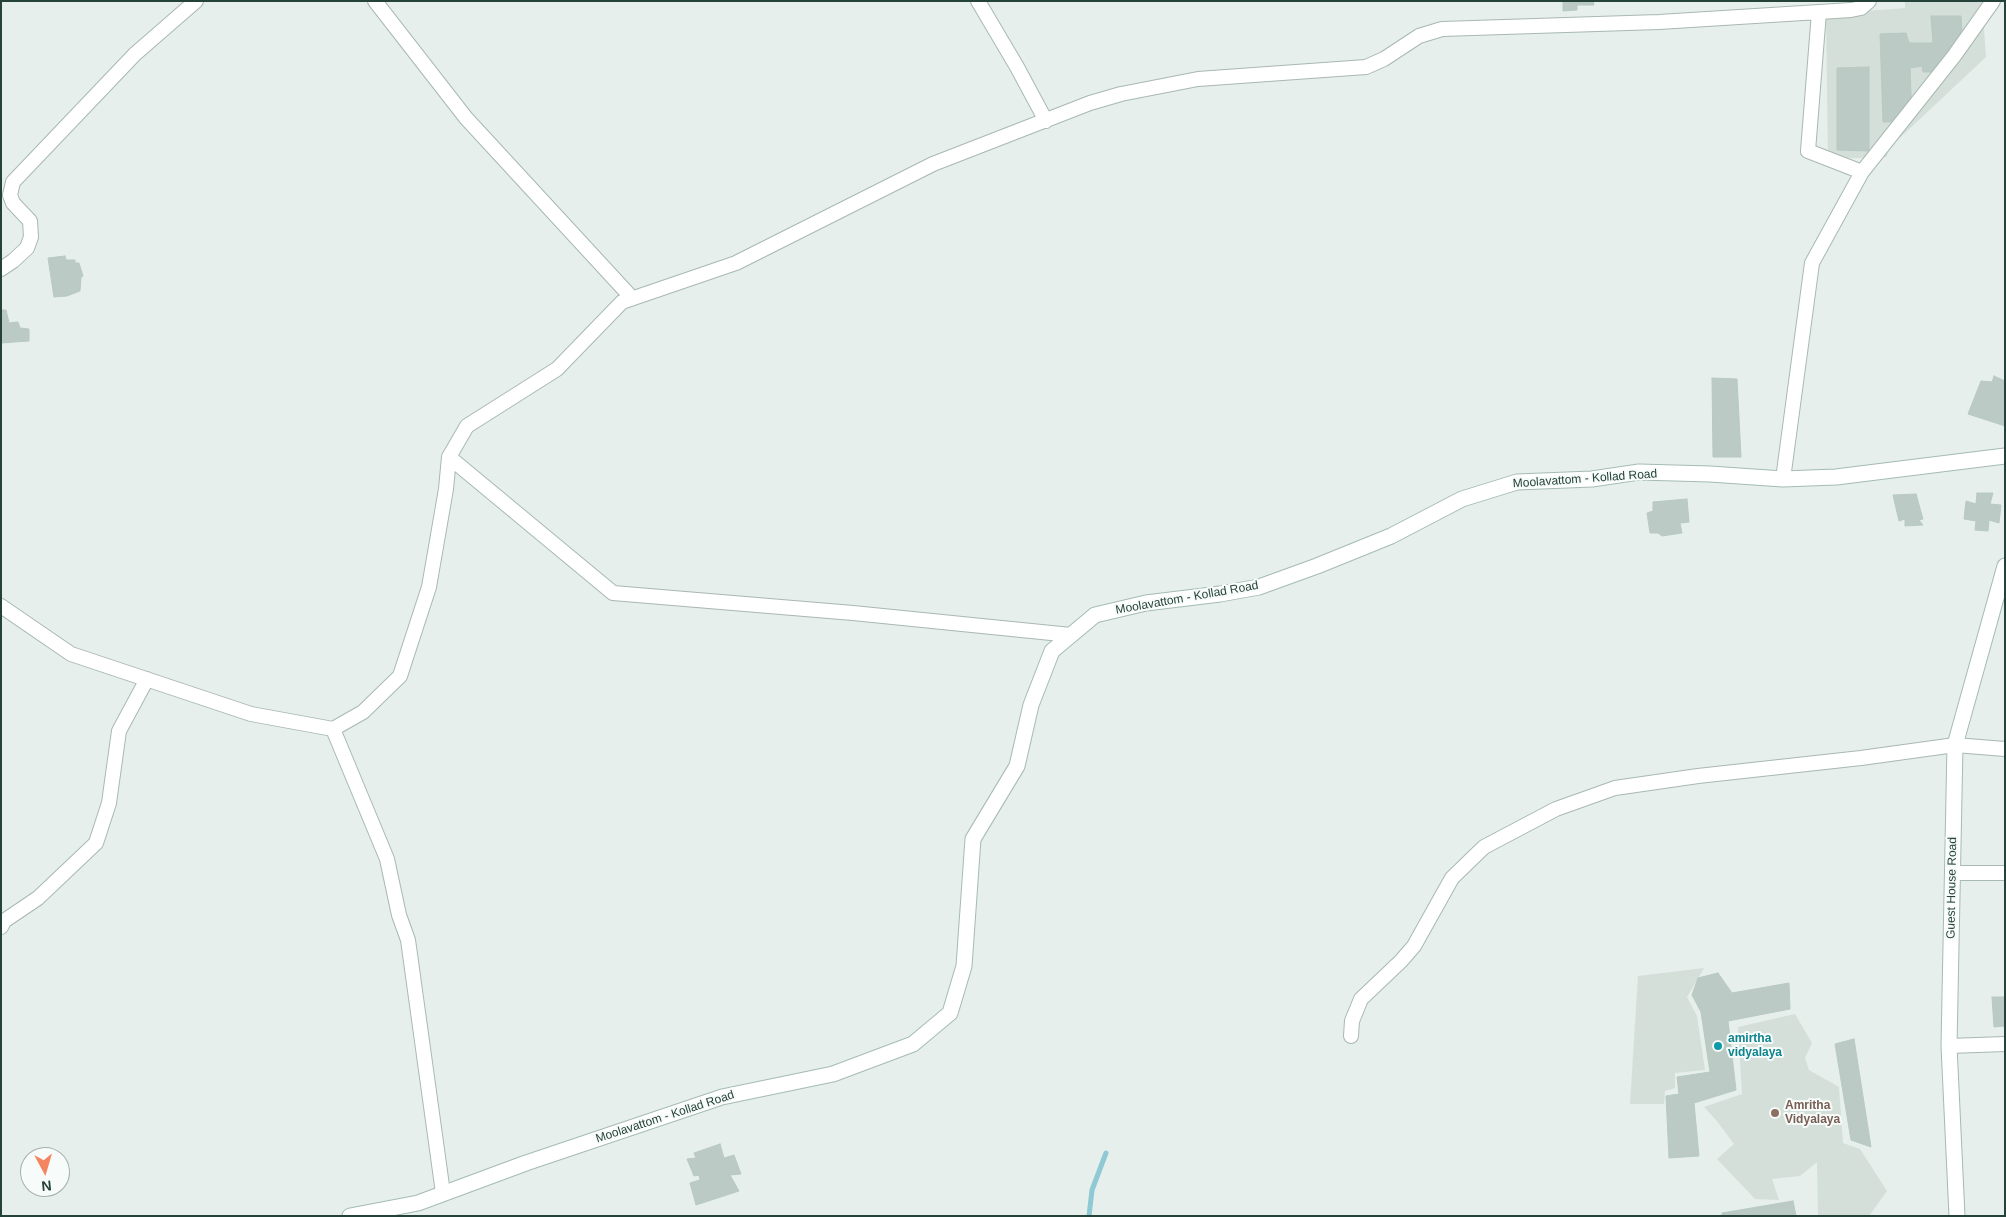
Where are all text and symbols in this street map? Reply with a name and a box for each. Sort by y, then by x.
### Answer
street label: Moolavattom - Kollad Road [1512,467,1658,491]
street label: Moolavattom - Kollad Road [1114,578,1260,618]
street label: Guest House Road [1944,837,1960,939]
place label: amirtha vidyalaya [1728,1032,1782,1060]
marker: amirtha vidyalaya [1712,1040,1724,1052]
street label: Moolavattom - Kollad Road [594,1088,736,1146]
place label: Amritha Vidyalaya [1785,1099,1840,1127]
marker: Amritha Vidyalaya [1769,1107,1781,1119]
north arrow [20,1147,70,1197]
text: N [41,1177,52,1194]

